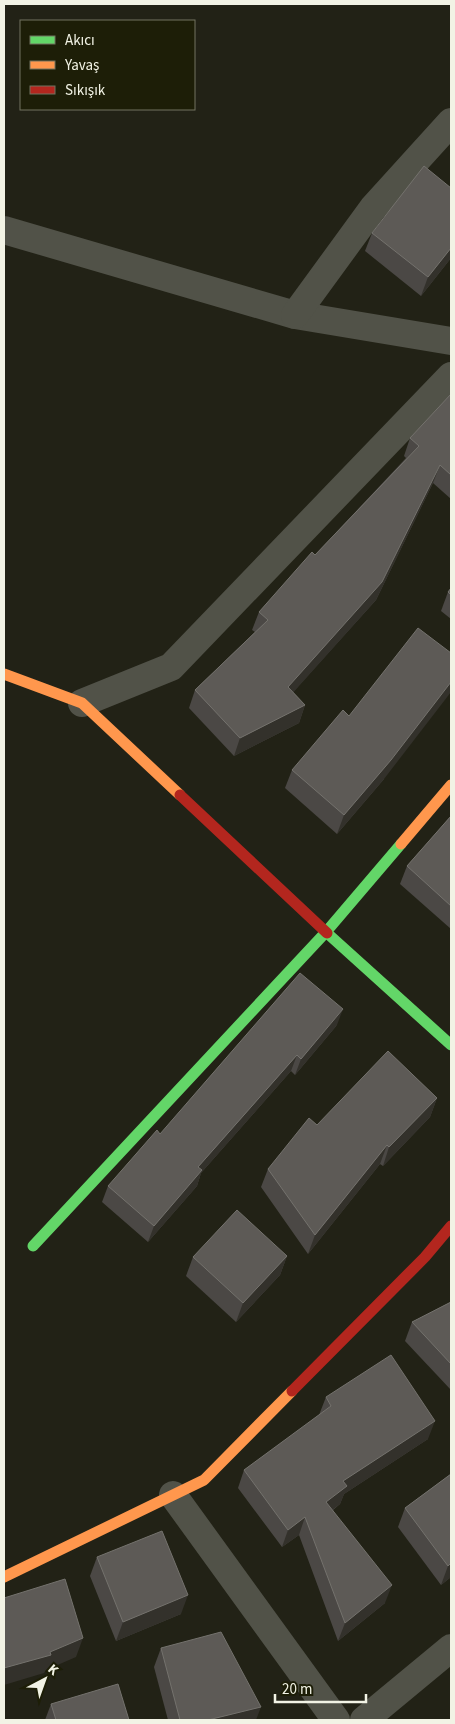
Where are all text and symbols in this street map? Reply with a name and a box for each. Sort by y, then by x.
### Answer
legend [20,20,195,110]
text: Akıcı [65,30,95,51]
text: Yavaş [64,55,99,76]
text: Sıkışık [65,80,106,101]
north arrow [20,1654,70,1704]
text: K [43,1660,63,1681]
scale bar [275,1672,366,1704]
text: 20 m [282,1679,312,1700]

